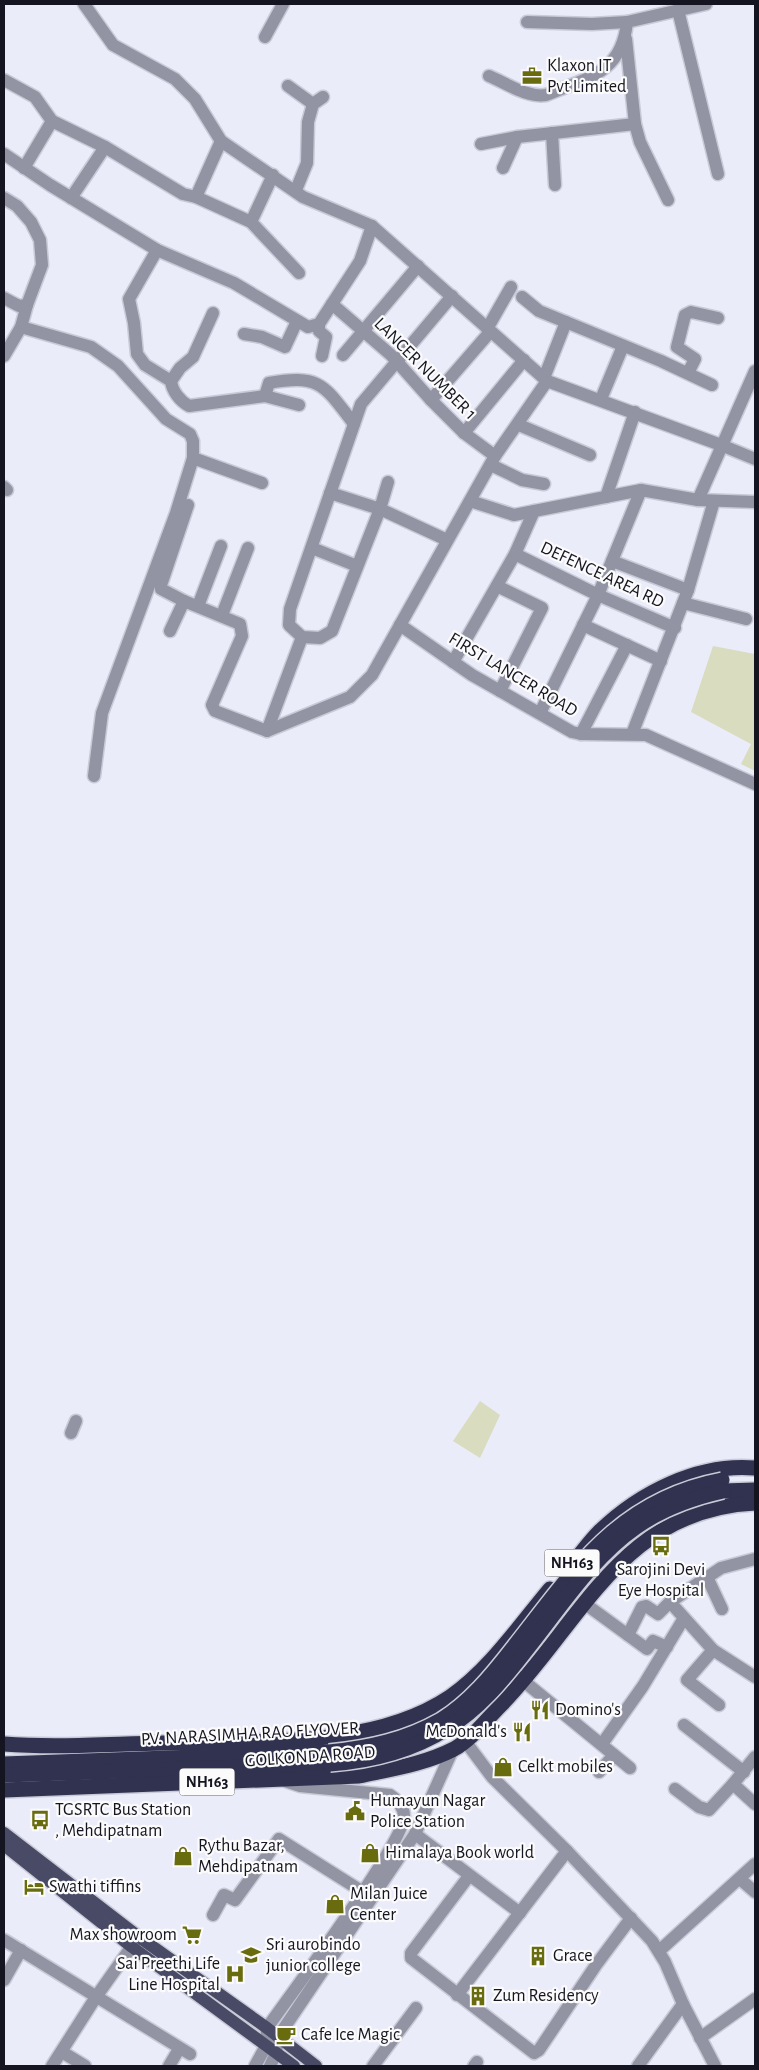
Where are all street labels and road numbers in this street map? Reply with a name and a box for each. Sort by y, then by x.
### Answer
street label: LANCER NUMBER 1 [371,315,479,423]
street label: DEFENCE AREA RD [538,539,666,611]
street label: FIRST LANCER ROAD [446,630,580,720]
road number: NH163 [544,1550,600,1576]
street label: P.V. NARASIMHA RAO FLYOVER [141,1719,359,1749]
street label: GOLKONDA ROAD [244,1743,376,1771]
road number: NH163 [180,1768,234,1795]

